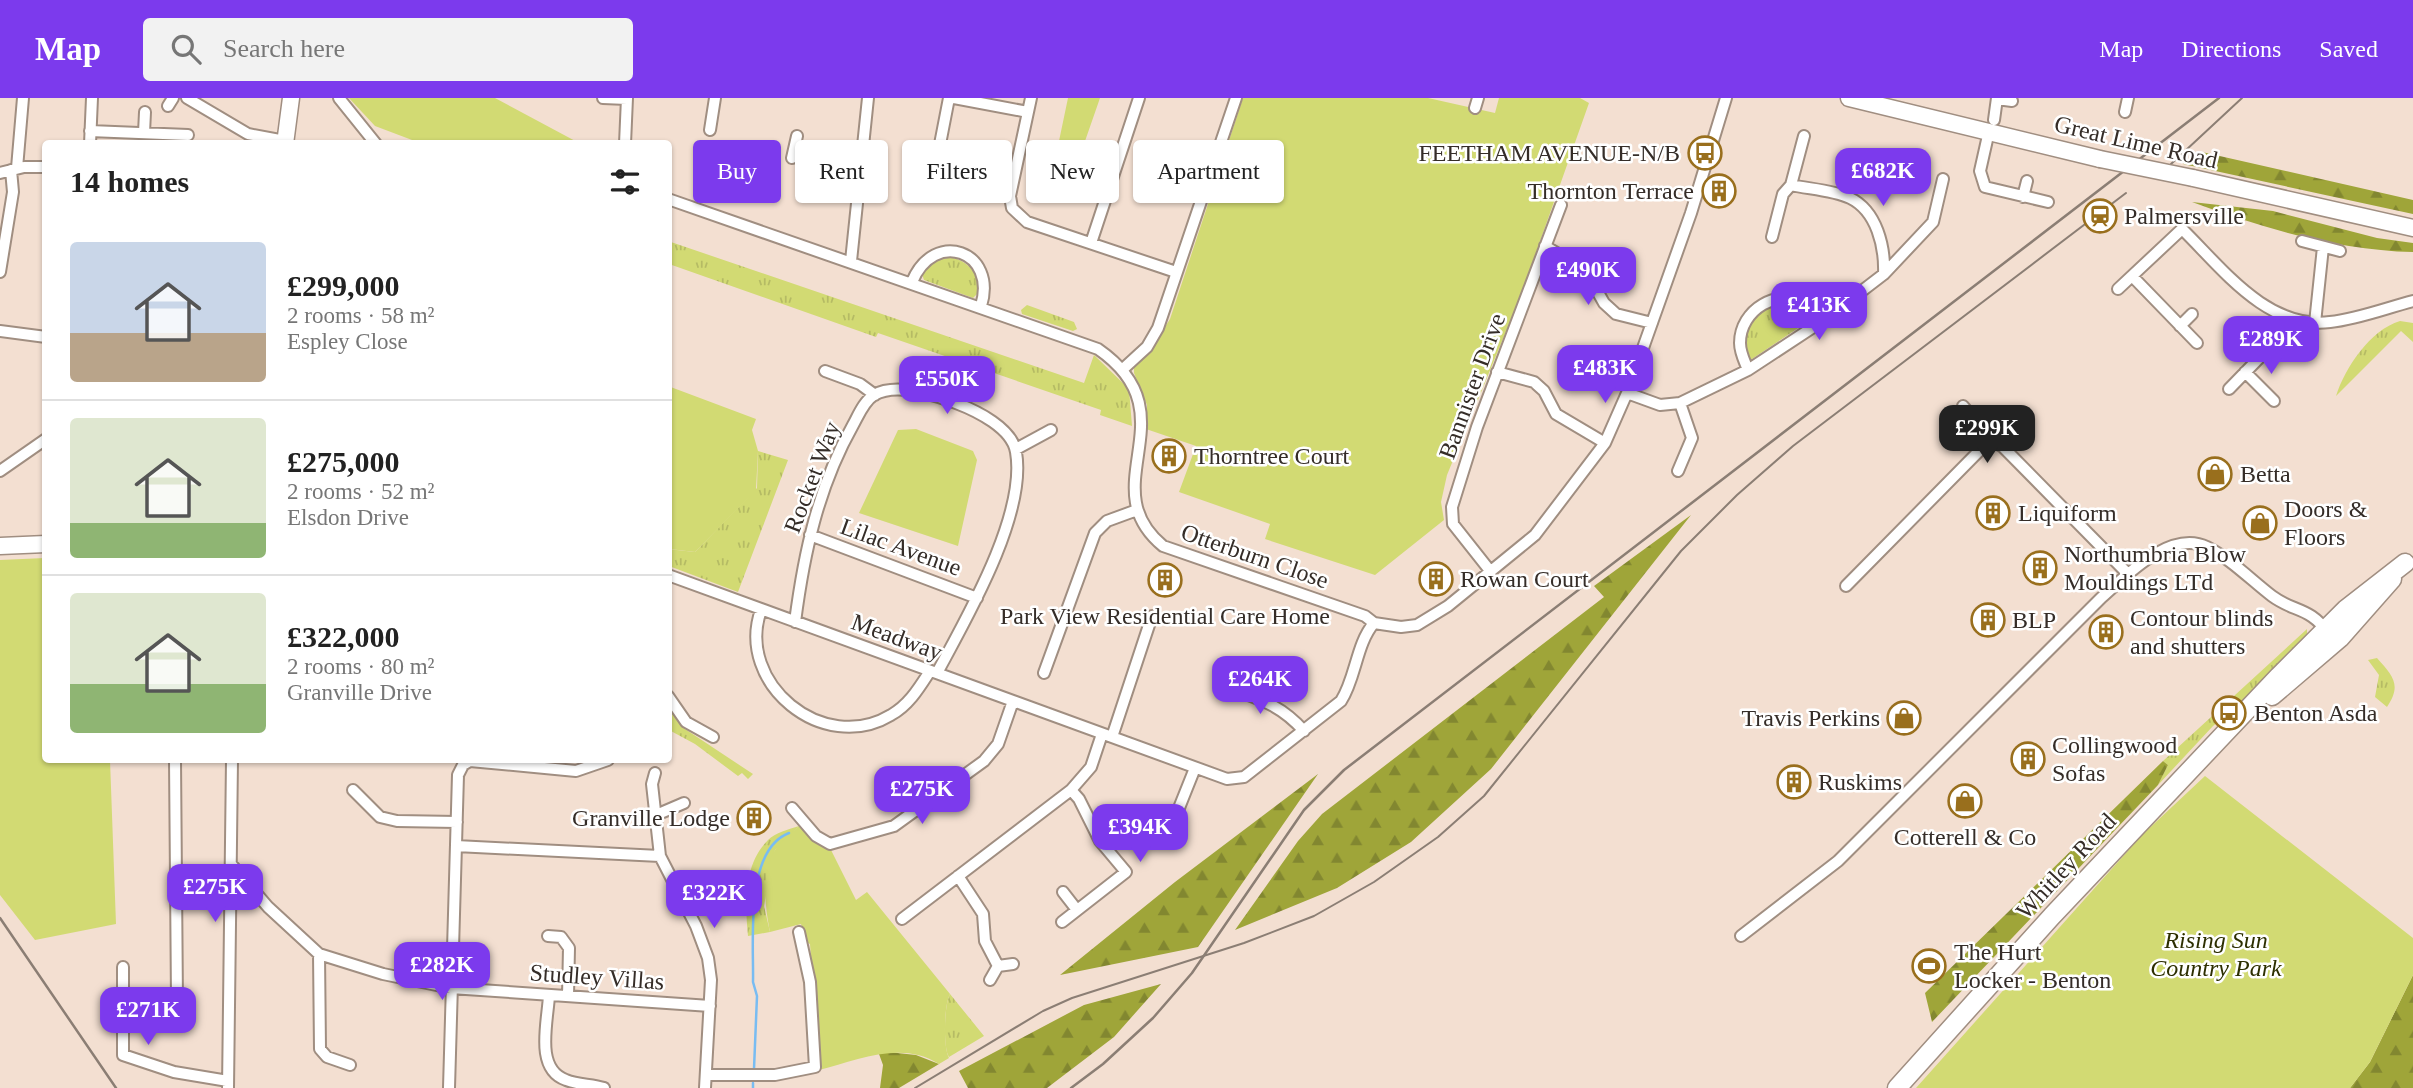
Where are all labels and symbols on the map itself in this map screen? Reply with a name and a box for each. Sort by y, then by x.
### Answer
street label: Great Lime Road [2052,111,2220,173]
bus stop icon: FEETHAM AVENUE-N/B [1686,134,1724,172]
place label: FEETHAM AVENUE-N/B [1418,140,1680,166]
pin: £682K [1834,148,1932,208]
building icon: Thornton Terrace [1700,172,1738,210]
place label: Thornton Terrace [1528,178,1694,204]
station icon: Palmersville [2081,197,2119,235]
place label: Palmersville [2124,203,2244,229]
pin: £490K [1539,248,1637,307]
pin: £413K [1770,282,1868,342]
street label: Bannister Drive [1434,310,1510,462]
pin: £289K [2222,316,2320,376]
pin: £483K [1556,345,1654,405]
pin: £550K [898,356,996,416]
pin: £299K [1938,406,2036,465]
street label: Rocket Way [779,418,845,536]
building icon: Thorntree Court [1150,437,1188,475]
place label: Thorntree Court [1194,443,1350,469]
shop icon: Betta [2196,455,2234,493]
place label: Betta [2240,461,2291,487]
building icon: Liquiform [1974,494,2012,532]
place label: Doors & Floors [2284,496,2368,550]
place label: Liquiform [2018,500,2117,526]
shop icon: Doors & Floors [2241,504,2279,542]
street label: Lilac Avenue [837,513,965,581]
street label: Otterburn Close [1178,519,1332,593]
place label: Northumbria Blow Mouldings LTd [2064,541,2247,595]
building icon: Northumbria Blow Mouldings LTd [2021,549,2059,587]
building icon: Rowan Court [1417,560,1455,598]
building icon: Park View Residential Care Home [1146,561,1184,599]
place label: Rowan Court [1460,566,1589,592]
building icon: BLP [1969,601,2007,639]
place label: Park View Residential Care Home [1000,603,1330,629]
place label: Contour blinds and shutters [2130,605,2273,659]
place label: BLP [2012,607,2056,633]
street label: Meadway [848,609,946,665]
building icon: Contour blinds and shutters [2087,613,2125,651]
pin: £264K [1211,656,1309,716]
bus stop icon: Benton Asda [2210,694,2248,732]
shop icon: Travis Perkins [1885,699,1923,737]
place label: Benton Asda [2254,700,2378,726]
place label: Travis Perkins [1742,705,1880,731]
place label: Collingwood Sofas [2052,732,2177,786]
building icon: Collingwood Sofas [2009,740,2047,778]
building icon: Ruskims [1775,763,1813,801]
pin: £275K [873,766,971,826]
place label: Ruskims [1818,769,1902,795]
shop icon: Cotterell & Co [1946,782,1984,820]
building icon: Granville Lodge [735,799,773,837]
pin: £394K [1091,804,1189,864]
place label: Granville Lodge [572,805,730,831]
street label: Whitley Road [2011,808,2121,924]
place label: Cotterell & Co [1894,824,2036,850]
pin: £275K [166,864,264,924]
pin: £322K [665,870,763,930]
park label: Rising Sun Country Park [2150,927,2282,981]
place label: The Hurt Locker - Benton [1954,939,2111,993]
pin: £282K [393,942,491,1002]
sports icon: The Hurt Locker - Benton [1910,947,1948,985]
street label: Studley Villas [529,959,665,995]
pin: £271K [99,988,197,1047]

